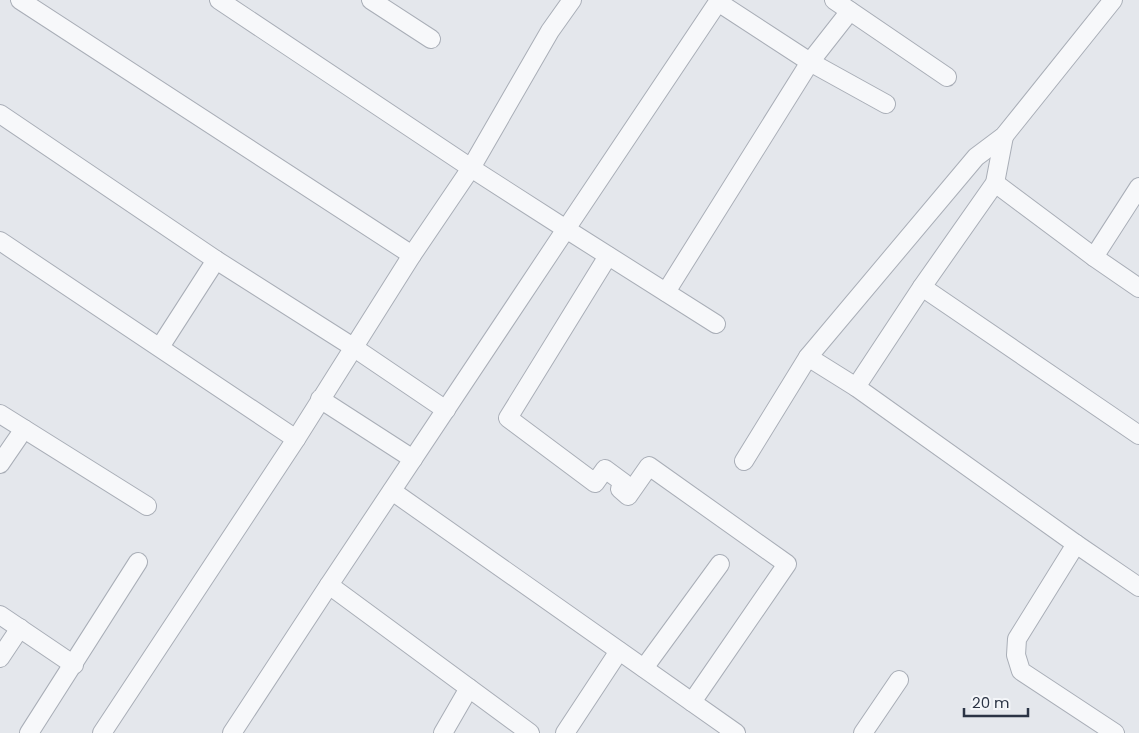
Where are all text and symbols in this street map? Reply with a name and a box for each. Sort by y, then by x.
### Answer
scale bar [964,686,1028,718]
text: 20 m [972,692,1010,713]

